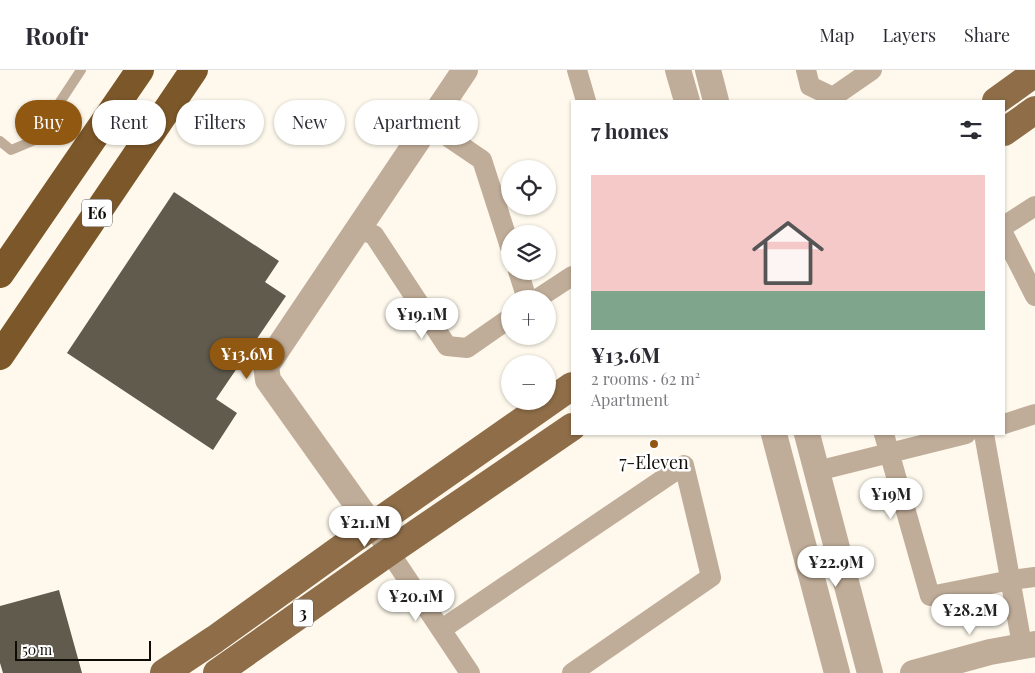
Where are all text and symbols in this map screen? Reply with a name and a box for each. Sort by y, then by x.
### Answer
text: Roofr [25,19,88,51]
text: Map [819,23,854,47]
text: Layers [882,23,936,47]
text: Share [964,23,1010,47]
chip: Buy [15,100,82,145]
chip: Rent [92,100,166,145]
chip: Filters [176,100,264,145]
chip: New [274,100,345,145]
chip: Apartment [355,100,478,145]
text: 7 homes [591,116,669,144]
icon: filters [957,116,985,144]
map controls [501,160,556,410]
button: locate [501,160,556,215]
road number: E6 [82,200,112,226]
icon: home [743,208,833,298]
button: layers [501,225,556,280]
button: + [501,290,556,345]
pin: ¥19.1M [381,298,463,340]
text: ¥19.1M [396,303,448,324]
pin: ¥13.6M [206,338,288,380]
text: ¥13.6M [591,340,660,368]
text: ¥13.6M [221,343,273,364]
button: − [501,355,556,410]
text: 2 rooms · 62 m² [591,368,700,389]
text: Apartment [591,389,669,410]
marker: 7-Eleven [648,438,660,450]
place label: 7-Eleven [619,450,689,474]
pin: ¥19M [861,478,921,520]
text: ¥19M [871,483,911,504]
pin: ¥21.1M [324,506,406,548]
text: ¥21.1M [340,511,390,532]
pin: ¥22.9M [795,546,877,588]
text: ¥22.9M [808,551,864,572]
pin: ¥20.1M [375,580,457,622]
text: ¥20.1M [389,585,443,606]
pin: ¥28.2M [929,594,1011,636]
text: ¥28.2M [942,599,998,620]
road number: 3 [293,600,313,626]
scale bar [15,638,151,661]
text: 50 m [22,640,52,659]

